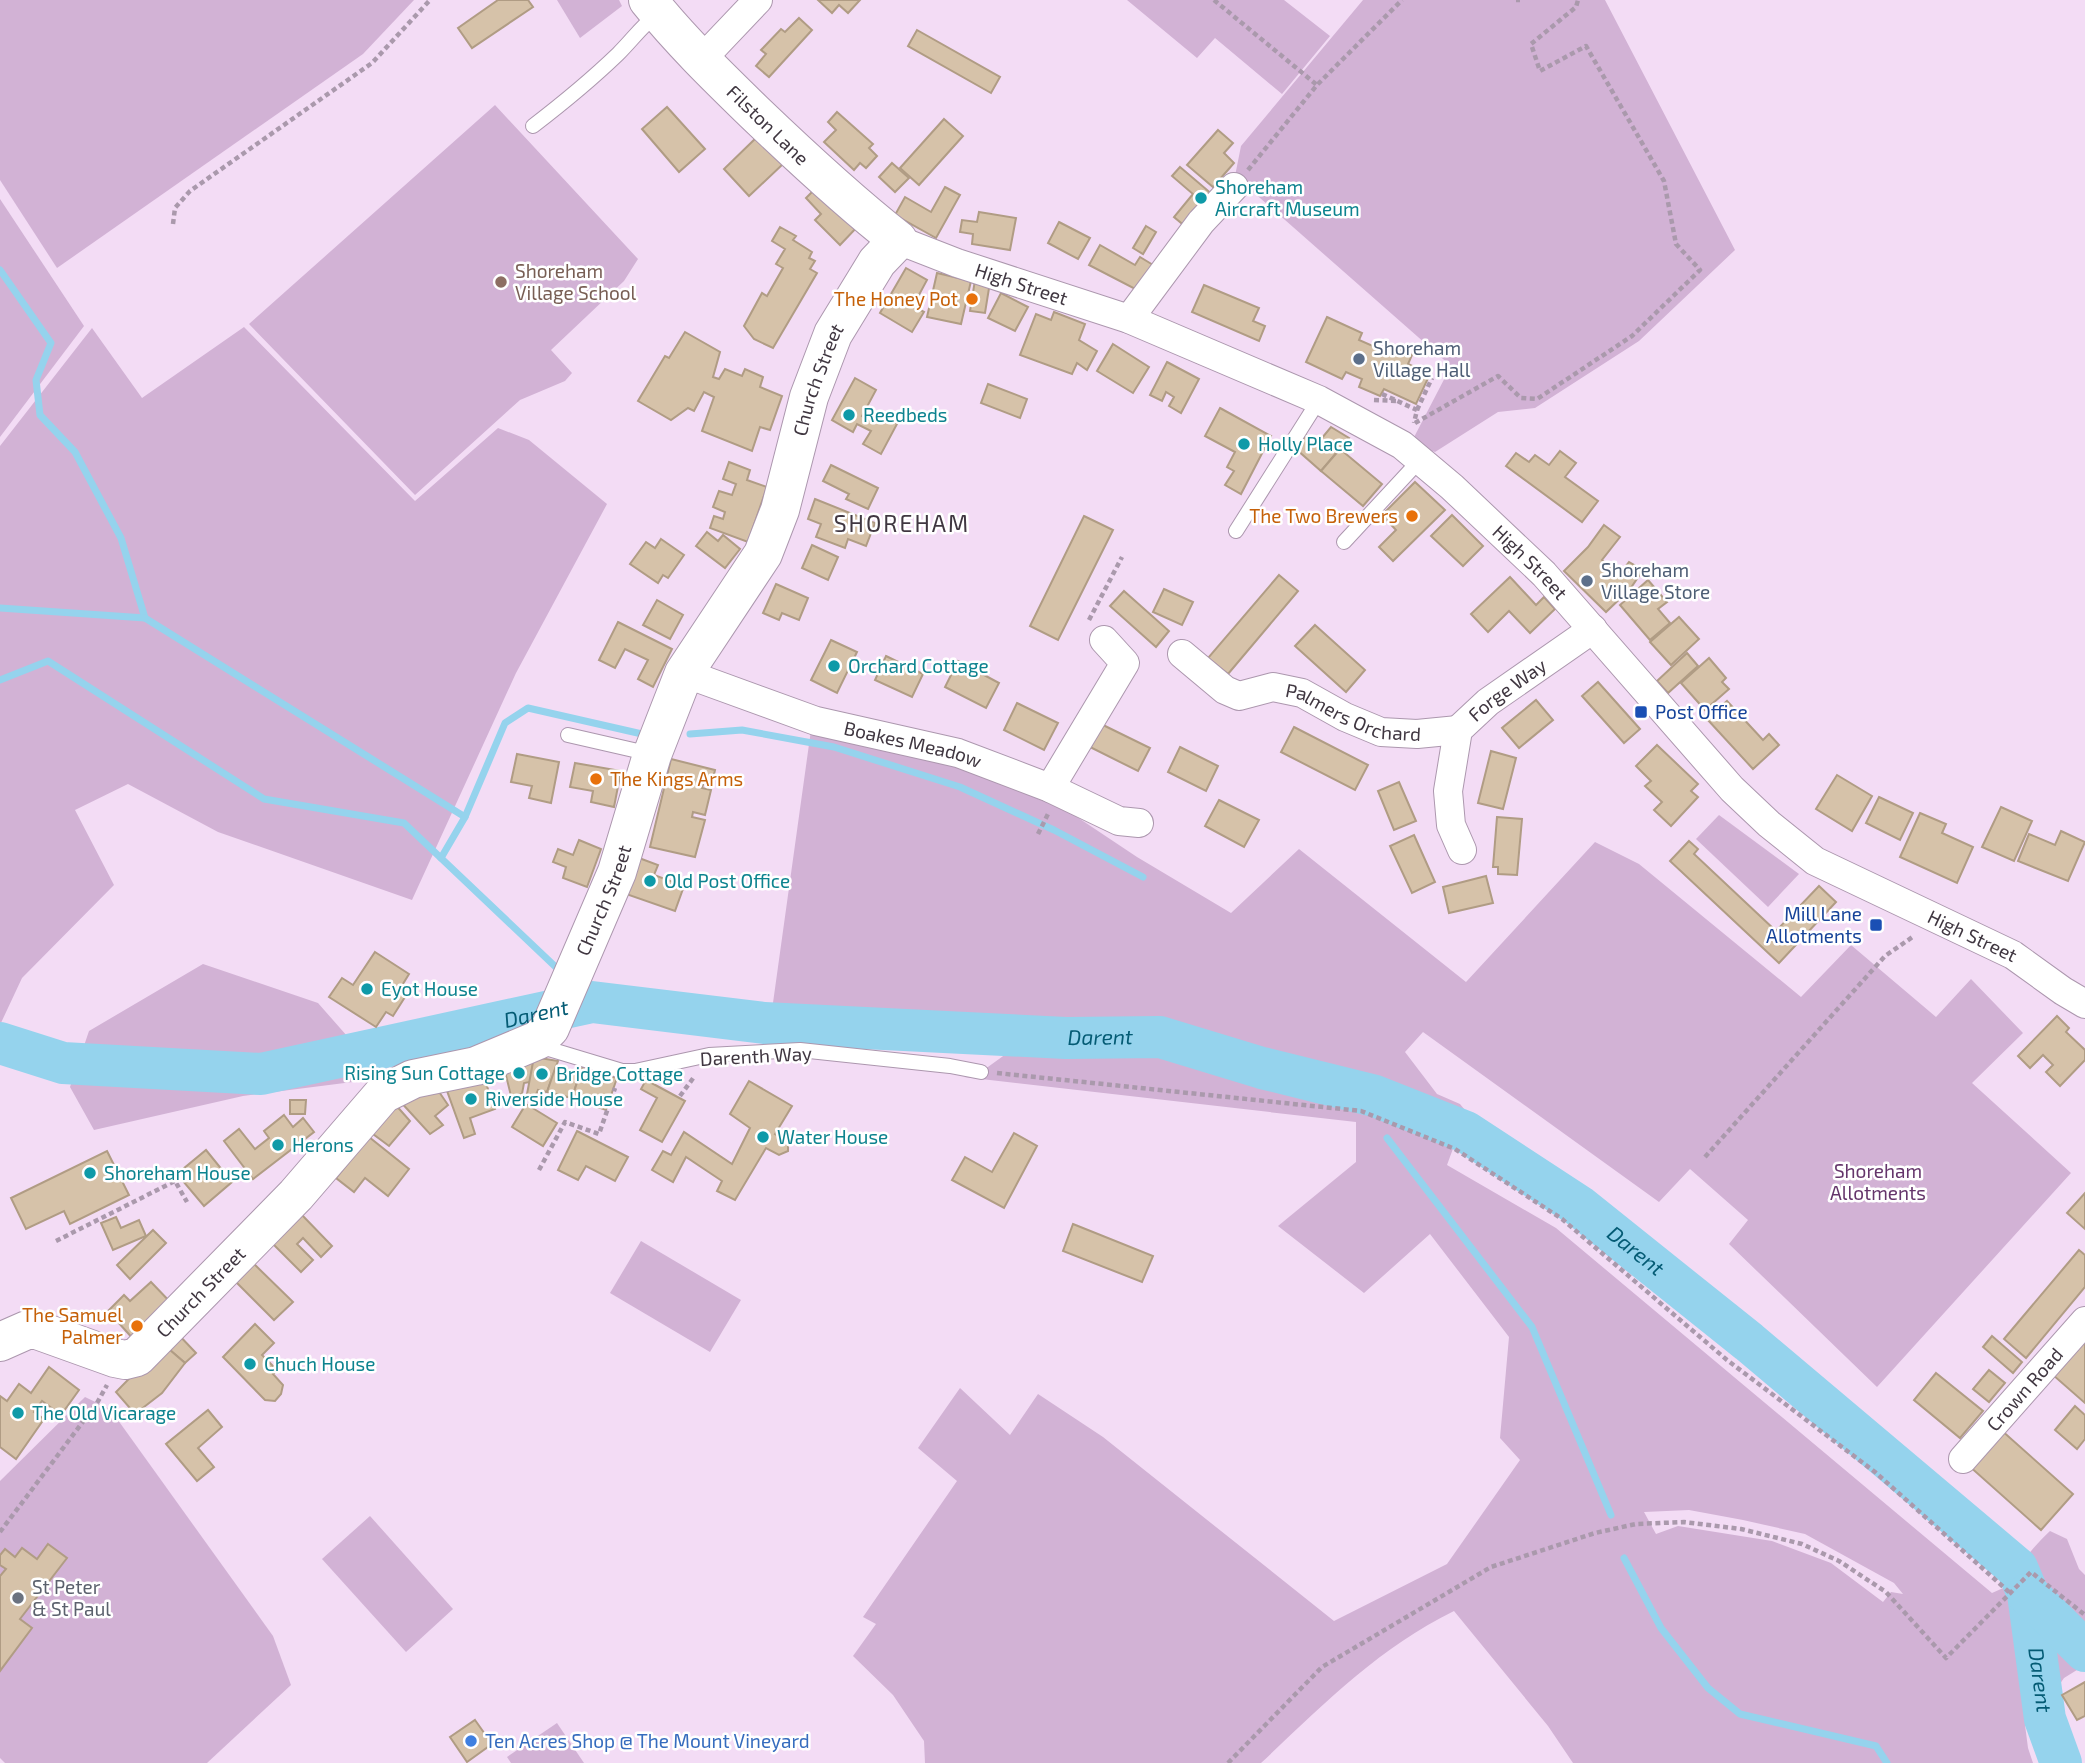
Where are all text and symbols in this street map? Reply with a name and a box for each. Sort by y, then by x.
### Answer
street label: Filston Lane [723,80,814,169]
place label: Shoreham Aircraft Museum [1215,175,1360,220]
marker: Shoreham Aircraft Museum [1193,190,1209,206]
street label: High Street [972,258,1071,309]
place label: Shoreham Village School [515,259,637,304]
marker: Shoreham Village School [493,274,509,290]
place label: The Honey Pot [834,287,958,310]
marker: The Honey Pot [964,291,980,307]
street label: Church Street [788,319,848,438]
place label: Shoreham Village Hall [1373,336,1471,381]
marker: Shoreham Village Hall [1351,351,1367,367]
place label: Reedbeds [863,403,948,426]
marker: Reedbeds [841,407,857,423]
place label: Holly Place [1258,432,1353,455]
marker: Holly Place [1236,436,1252,452]
place label: The Two Brewers [1249,504,1398,527]
marker: The Two Brewers [1404,508,1420,524]
district label: SHOREHAM [834,509,970,537]
street label: High Street [1488,520,1573,604]
place label: Shoreham Village Store [1601,558,1710,603]
marker: Shoreham Village Store [1579,573,1595,589]
street label: Forge Way [1463,653,1550,726]
place label: Orchard Cottage [848,654,989,677]
marker: Orchard Cottage [826,658,842,674]
street label: Palmers Orchard [1284,678,1422,745]
place label: Post Office [1655,700,1748,723]
marker: Post Office [1633,704,1649,720]
street label: Boakes Meadow [842,716,986,772]
place label: The Kings Arms [610,767,743,790]
marker: The Kings Arms [588,771,604,787]
street label: Church Street [570,842,635,959]
place label: Old Post Office [664,869,790,892]
marker: Old Post Office [642,873,658,889]
place label: Mill Lane Allotments [1766,902,1862,947]
street label: High Street [1924,904,2021,966]
marker: Mill Lane Allotments [1868,917,1884,933]
place label: Eyot House [381,977,478,1000]
marker: Eyot House [359,981,375,997]
water label: Darent [501,993,571,1032]
water label: Darent [1067,1023,1133,1049]
street label: Darenth Way [699,1041,813,1070]
place label: Rising Sun Cottage [344,1061,505,1084]
place label: Bridge Cottage [556,1062,683,1085]
marker: Rising Sun Cottage [511,1065,527,1081]
marker: Bridge Cottage [534,1066,550,1082]
place label: Riverside House [485,1087,623,1110]
marker: Riverside House [463,1091,479,1107]
place label: Water House [777,1125,888,1148]
marker: Water House [755,1129,771,1145]
place label: Herons [292,1133,354,1156]
marker: Herons [270,1137,286,1153]
park label: Shoreham Allotments [1830,1159,1926,1204]
place label: Shoreham House [104,1161,251,1184]
marker: Shoreham House [82,1165,98,1181]
water label: Darent [1603,1220,1670,1280]
street label: Church Street [151,1242,250,1342]
place label: The Samuel Palmer [22,1303,123,1348]
marker: The Samuel Palmer [129,1318,145,1334]
street label: Crown Road [1981,1343,2067,1435]
place label: Chuch House [264,1352,375,1375]
marker: Chuch House [242,1356,258,1372]
place label: The Old Vicarage [32,1401,176,1424]
marker: The Old Vicarage [10,1405,26,1421]
place label: St Peter & St Paul [32,1575,111,1620]
marker: St Peter & St Paul [10,1590,26,1606]
water label: Darent [2024,1646,2058,1714]
place label: Ten Acres Shop @ The Mount Vineyard [485,1729,810,1752]
marker: Ten Acres Shop @ The Mount Vineyard [463,1733,479,1749]

